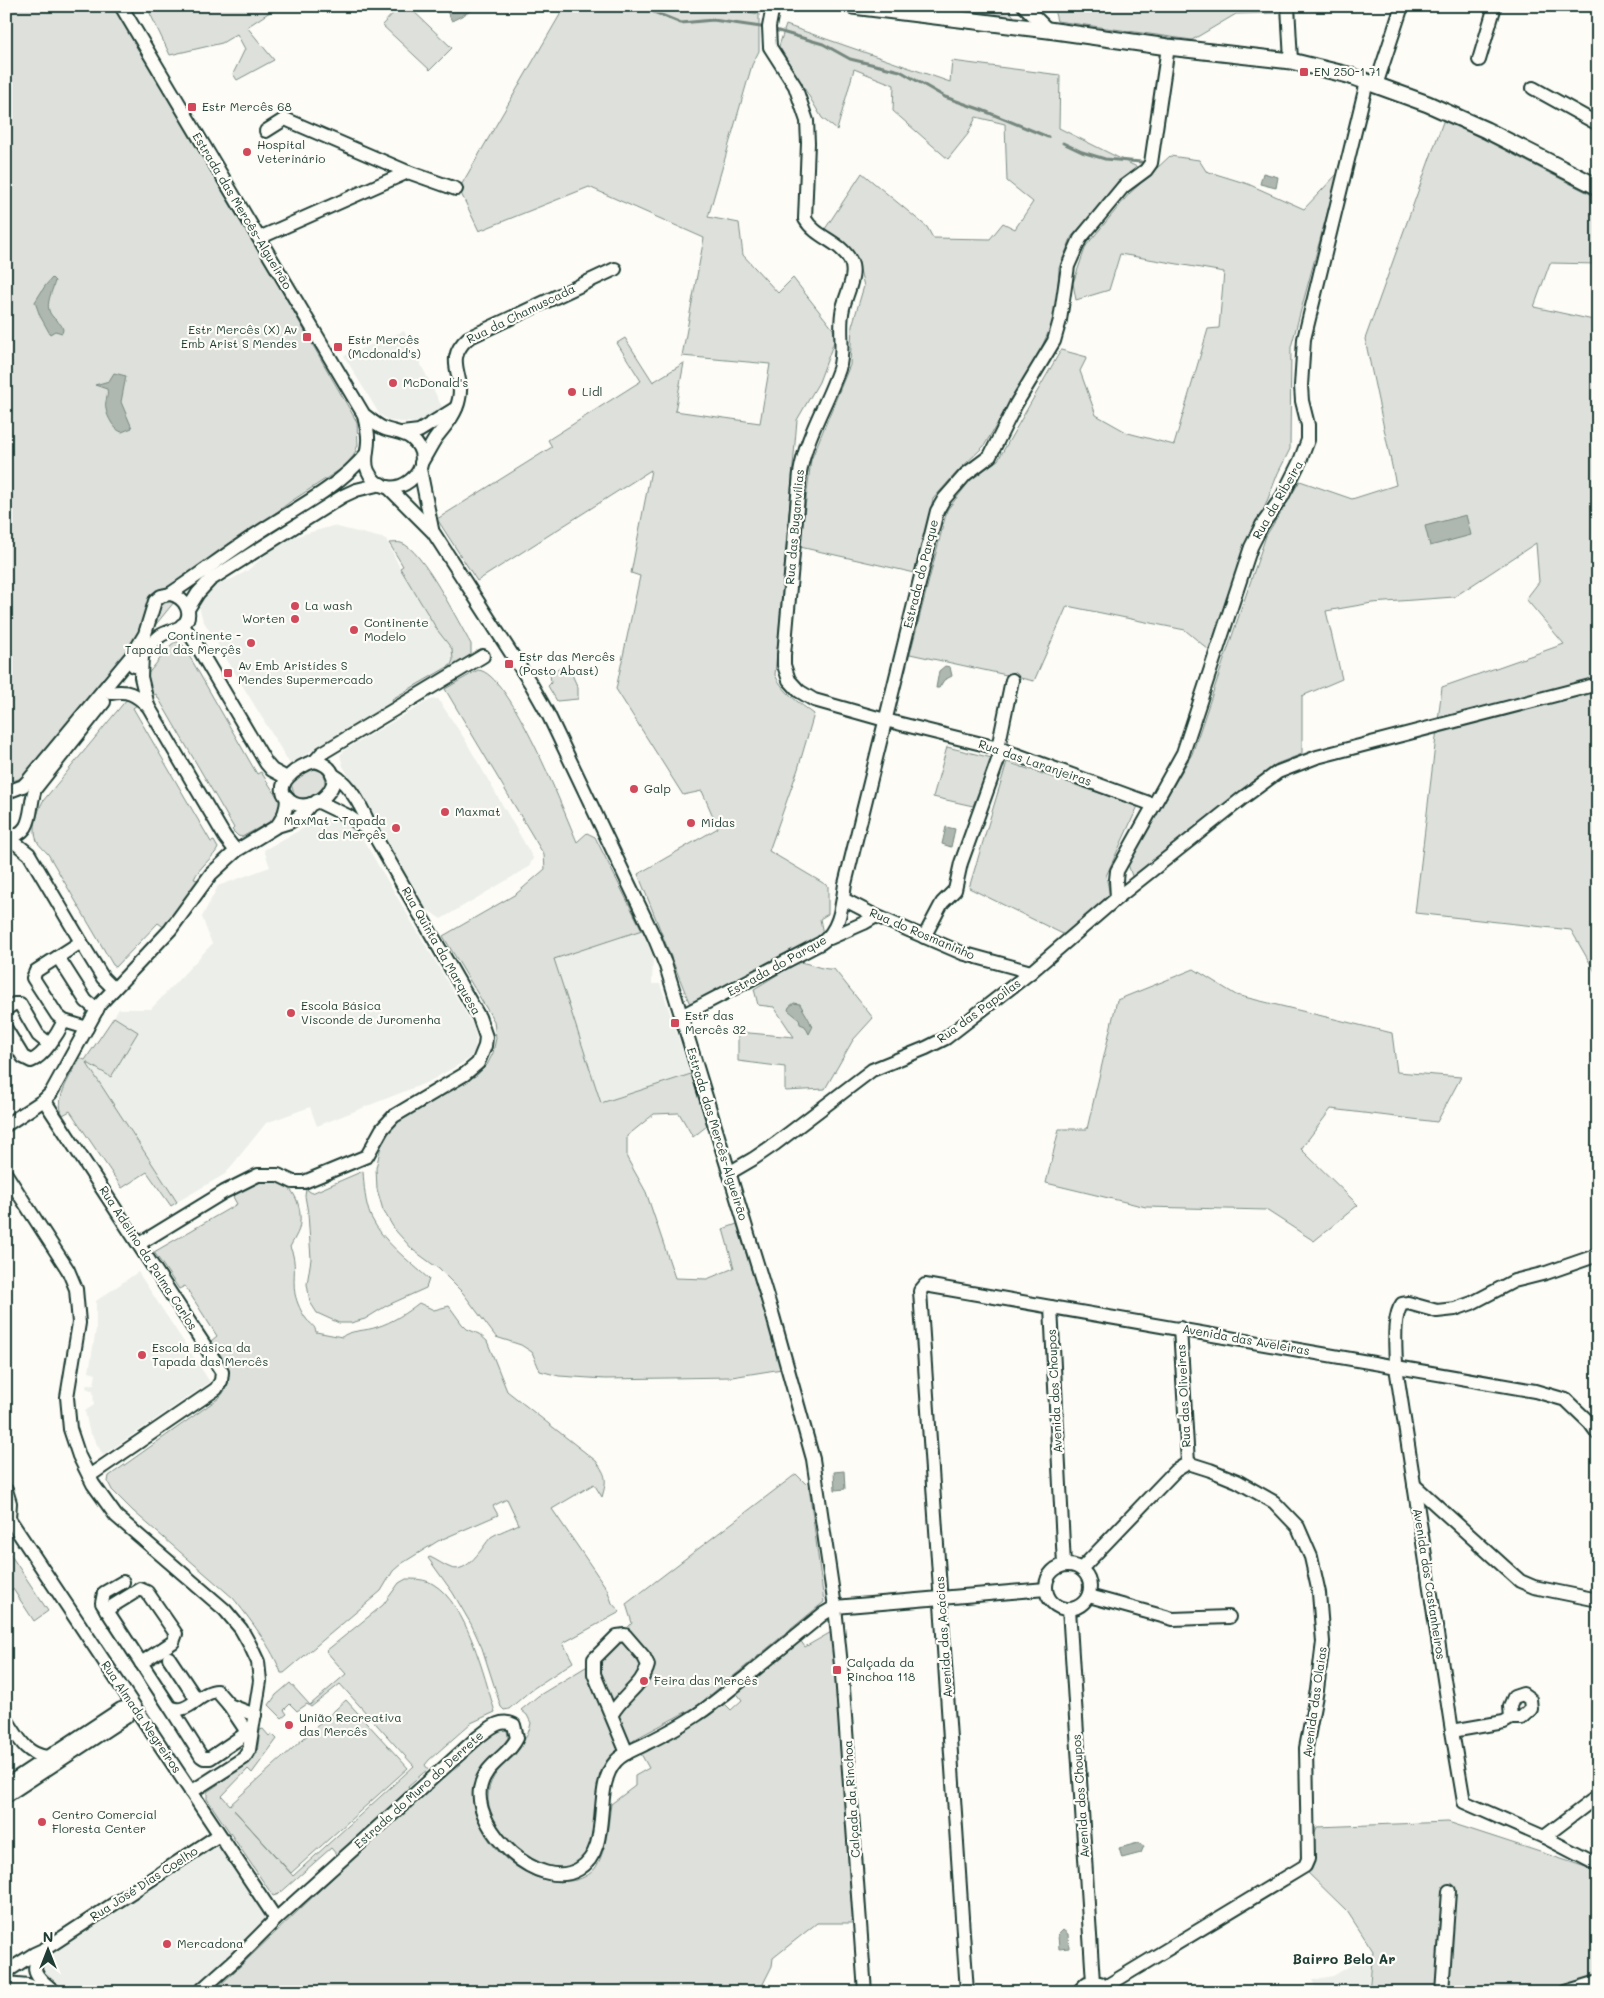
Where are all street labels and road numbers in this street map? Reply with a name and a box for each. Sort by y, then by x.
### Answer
street label: Estrada das Mercês-Algueirão [190,129,296,292]
street label: Rua da Chamuscada [464,280,577,346]
street label: Rua da Ribeira [1248,457,1306,542]
street label: Rua das Buganvílias [781,469,807,585]
street label: Estrada do Parque [899,518,941,630]
street label: Rua das Laranjeiras [977,735,1094,789]
street label: Rua Quinta da Marquesa [399,884,485,1017]
street label: Rua do Rosmaninho [867,904,977,962]
street label: Estrada do Parque [724,931,829,999]
street label: Rua das Papoilas [933,974,1024,1046]
street label: Estrada das Mercês-Algueirão [684,1045,752,1222]
street label: Rua Adelino da Palma Carlos [96,1182,202,1333]
street label: Avenida das Aveleiras [1181,1320,1311,1358]
street label: Avenida dos Choupos [1043,1329,1065,1453]
street label: Rua das Oliveiras [1172,1344,1194,1448]
street label: Avenida dos Castanheiros [1410,1507,1450,1661]
street label: Avenida das Acácias [931,1576,955,1698]
street label: Avenida das Olaias [1298,1645,1330,1758]
street label: Rua Almada Negreiros [98,1657,186,1776]
street label: Estrada do Muro do Derrete [350,1727,486,1852]
street label: Avenida dos Choupos [1068,1734,1092,1858]
street label: Calçada da Rinchoa [839,1740,863,1858]
street label: Rua José Dias Coelho [86,1842,200,1924]

